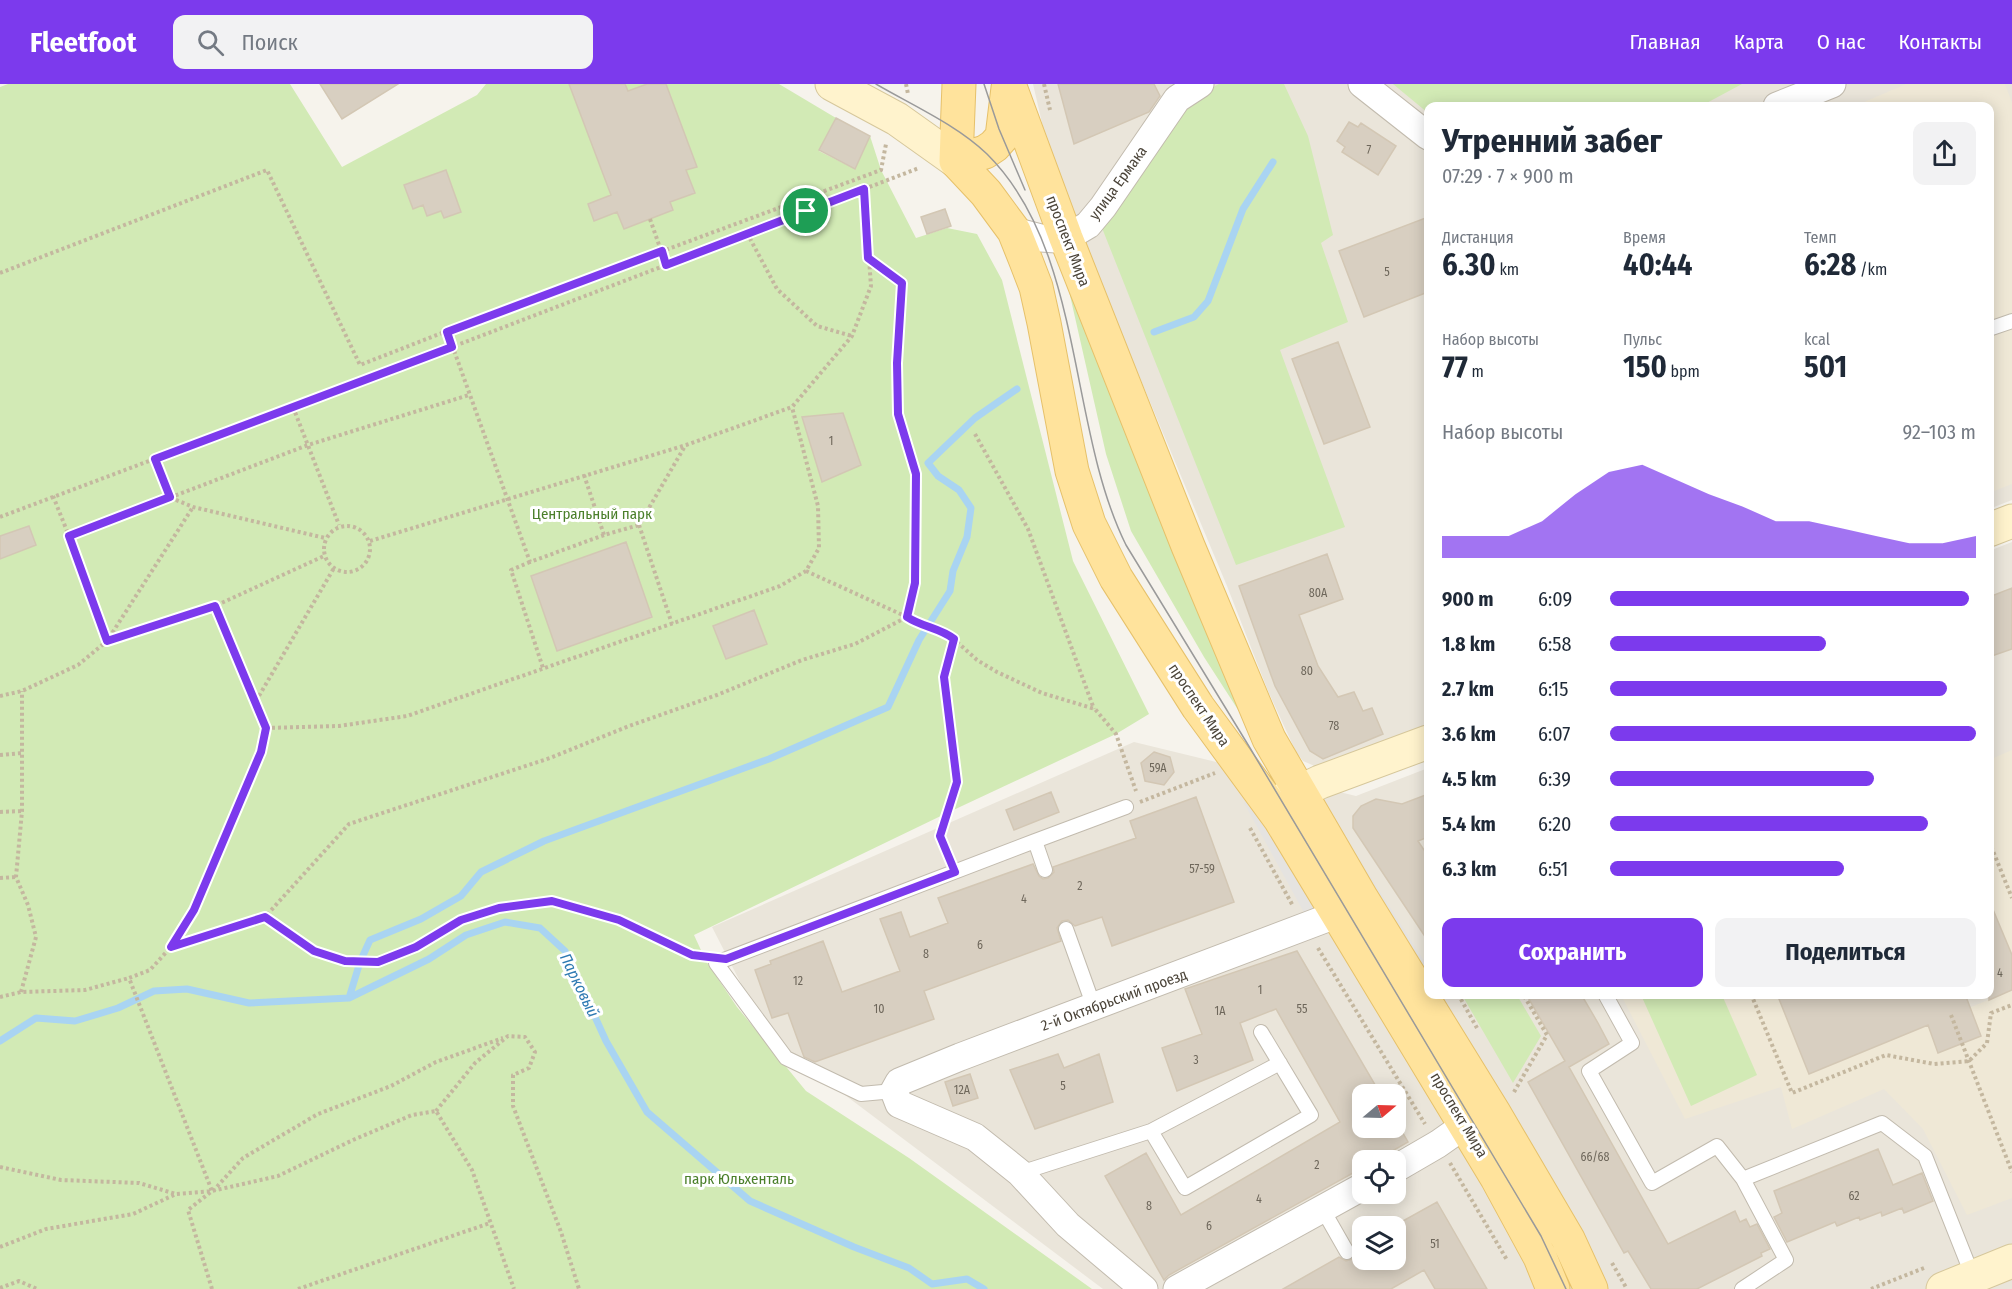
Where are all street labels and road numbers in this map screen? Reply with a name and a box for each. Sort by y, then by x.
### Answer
street label: улица Ермака [1085,143,1151,223]
street label: проспект Мира [1042,193,1094,289]
street label: проспект Мира [1165,660,1233,750]
street label: 2-й Октябрьский проезд [1038,965,1190,1035]
street label: проспект Мира [1427,1069,1491,1161]

